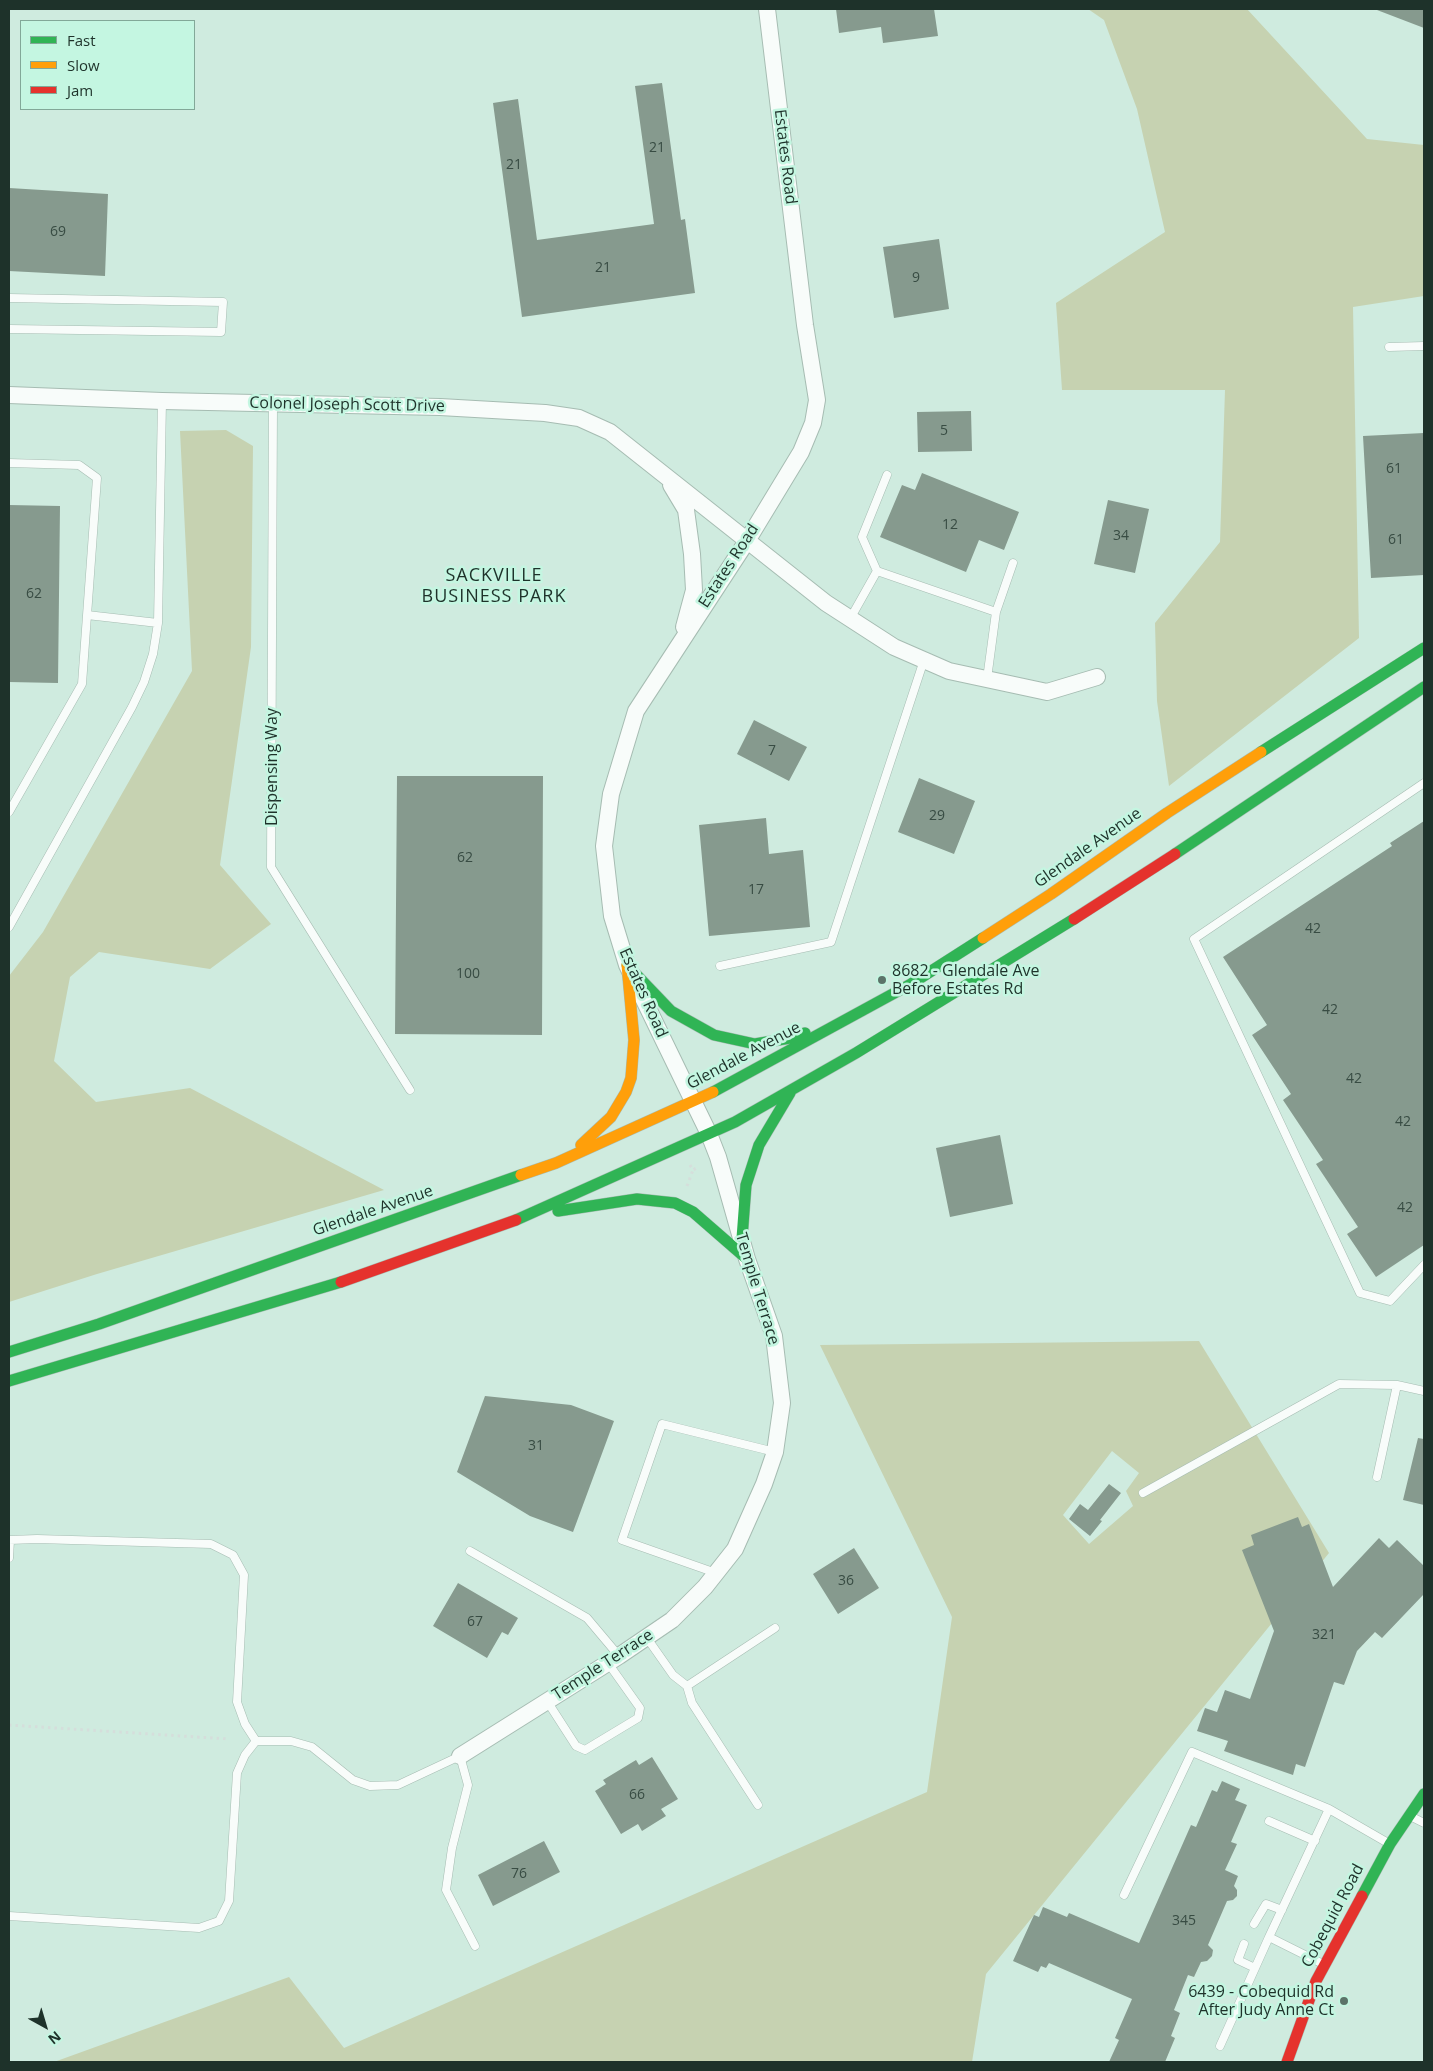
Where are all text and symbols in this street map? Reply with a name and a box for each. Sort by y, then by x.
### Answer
legend [20,20,195,110]
text: Fast [67,30,96,50]
text: Slow [67,55,100,75]
text: Jam [67,80,93,100]
street label: Estates Road [770,108,800,206]
house number: 21 [649,140,665,156]
house number: 21 [506,157,522,173]
house number: 69 [50,224,66,240]
house number: 21 [595,260,611,276]
house number: 9 [912,270,920,286]
street label: Colonel Joseph Scott Drive [249,394,445,416]
house number: 5 [940,423,948,439]
house number: 61 [1386,461,1402,477]
house number: 12 [942,517,958,533]
street label: Estates Road [695,521,763,611]
house number: 34 [1113,528,1129,544]
house number: 61 [1388,532,1404,548]
district label: SACKVILLE BUSINESS PARK [420,565,568,608]
house number: 62 [26,586,42,602]
street label: Dispensing Way [262,708,282,826]
house number: 7 [768,743,776,759]
street label: Glendale Avenue [1031,804,1145,892]
house number: 29 [929,808,945,824]
house number: 62 [457,850,473,866]
house number: 17 [748,882,764,898]
house number: 42 [1305,921,1321,937]
street label: Estates Road [615,945,671,1041]
place label: 8682 - Glendale Ave Before Estates Rd [892,961,1039,999]
house number: 100 [456,966,480,982]
marker: 8682 - Glendale Ave Before Estates Rd [876,974,888,986]
house number: 42 [1322,1002,1338,1018]
street label: Glendale Avenue [684,1018,804,1094]
house number: 42 [1346,1071,1362,1087]
house number: 42 [1395,1114,1411,1130]
street label: Glendale Avenue [310,1181,436,1241]
house number: 42 [1397,1200,1413,1216]
street label: Temple Terrace [731,1231,783,1347]
house number: 31 [528,1438,544,1454]
house number: 36 [838,1573,854,1589]
house number: 67 [467,1614,483,1630]
street label: Temple Terrace [549,1625,657,1705]
house number: 321 [1312,1627,1336,1643]
house number: 66 [629,1787,645,1803]
street label: Cobequid Road [1298,1861,1368,1971]
house number: 76 [511,1866,527,1882]
house number: 345 [1172,1913,1196,1929]
place label: 6439 - Cobequid Rd After Judy Anne Ct [1188,1982,1334,2020]
marker: 6439 - Cobequid Rd After Judy Anne Ct [1338,1995,1350,2007]
north arrow [20,2001,70,2051]
text: N [44,2027,65,2049]

